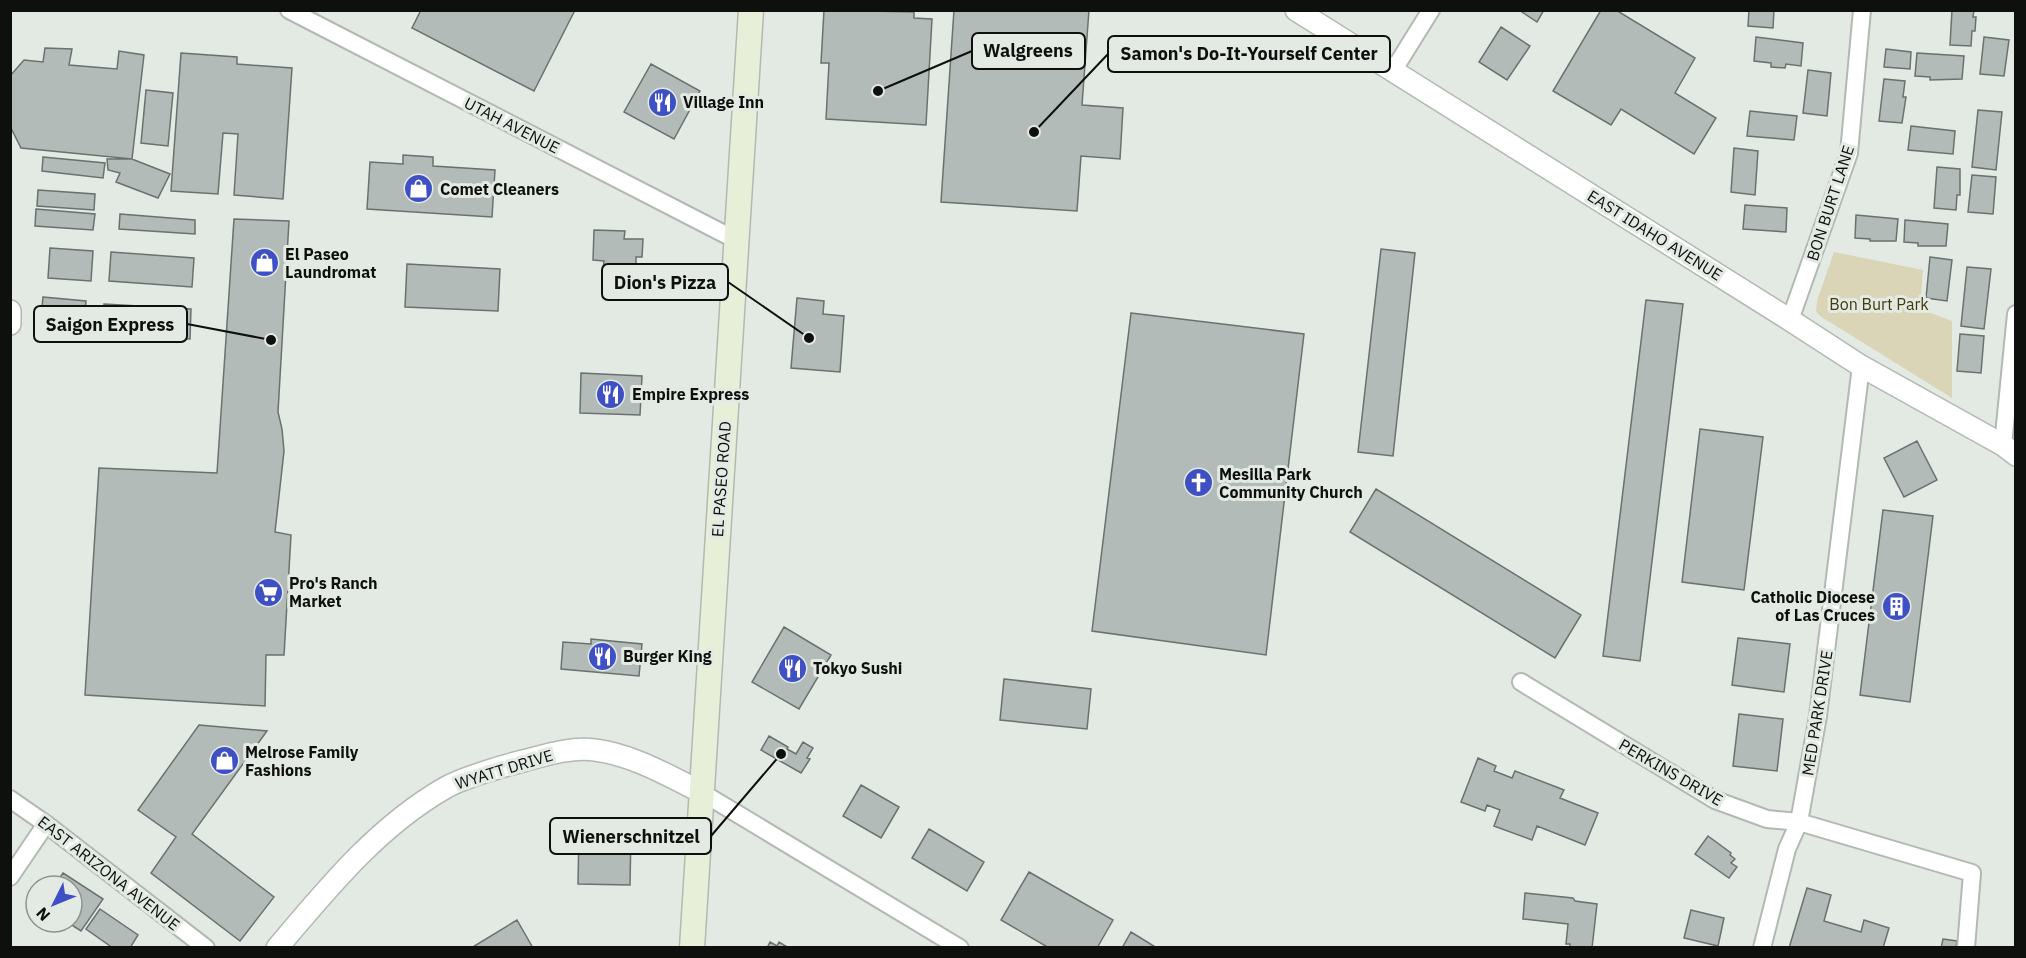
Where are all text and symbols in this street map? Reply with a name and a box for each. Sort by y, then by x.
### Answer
callout: Walgreens [972,33,1085,69]
callout: Samon's Do-It-Yourself Center [1108,36,1390,72]
text: Walgreens [983,39,1073,62]
text: Samon's Do-It-Yourself Center [1120,42,1378,65]
restaurant icon: Village Inn [646,86,678,118]
street label: UTAH AVENUE [461,92,563,158]
place label: Village Inn [683,92,764,112]
street label: BON BURT LANE [1802,143,1858,263]
shop icon: Comet Cleaners [403,173,435,205]
place label: Comet Cleaners [440,179,559,199]
street label: EAST IDAHO AVENUE [1584,185,1726,285]
place label: El Paseo Laundromat [285,244,376,282]
shop icon: El Paseo Laundromat [248,247,280,279]
callout: Dion's Pizza [602,264,728,300]
text: Dion's Pizza [614,271,716,294]
park label: Bon Burt Park [1829,294,1929,314]
callout: Saigon Express [34,306,187,342]
text: Saigon Express [46,313,174,336]
restaurant icon: Empire Express [595,378,627,410]
place label: Empire Express [632,384,749,404]
street label: EL PASEO ROAD [707,420,735,538]
place label: Mesilla Park Community Church [1219,464,1363,502]
church icon: Mesilla Park Community Church [1182,467,1214,499]
place label: Pro's Ranch Market [289,573,378,611]
supermarket icon: Pro's Ranch Market [252,576,284,608]
place label: Catholic Diocese of Las Cruces [1750,587,1875,625]
building icon: Catholic Diocese of Las Cruces [1880,590,1912,622]
restaurant icon: Burger King [586,640,618,672]
place label: Burger King [623,646,712,666]
street label: MED PARK DRIVE [1797,649,1837,777]
restaurant icon: Tokyo Sushi [776,652,808,684]
place label: Tokyo Sushi [813,658,902,678]
street label: PERKINS DRIVE [1615,734,1727,810]
place label: Melrose Family Fashions [245,742,359,780]
shop icon: Melrose Family Fashions [208,745,240,777]
street label: WYATT DRIVE [453,745,555,793]
street label: EAST ARIZONA AVENUE [34,812,184,934]
callout: Wienerschnitzel [550,818,711,854]
text: Wienerschnitzel [562,825,700,848]
north arrow [24,874,84,934]

